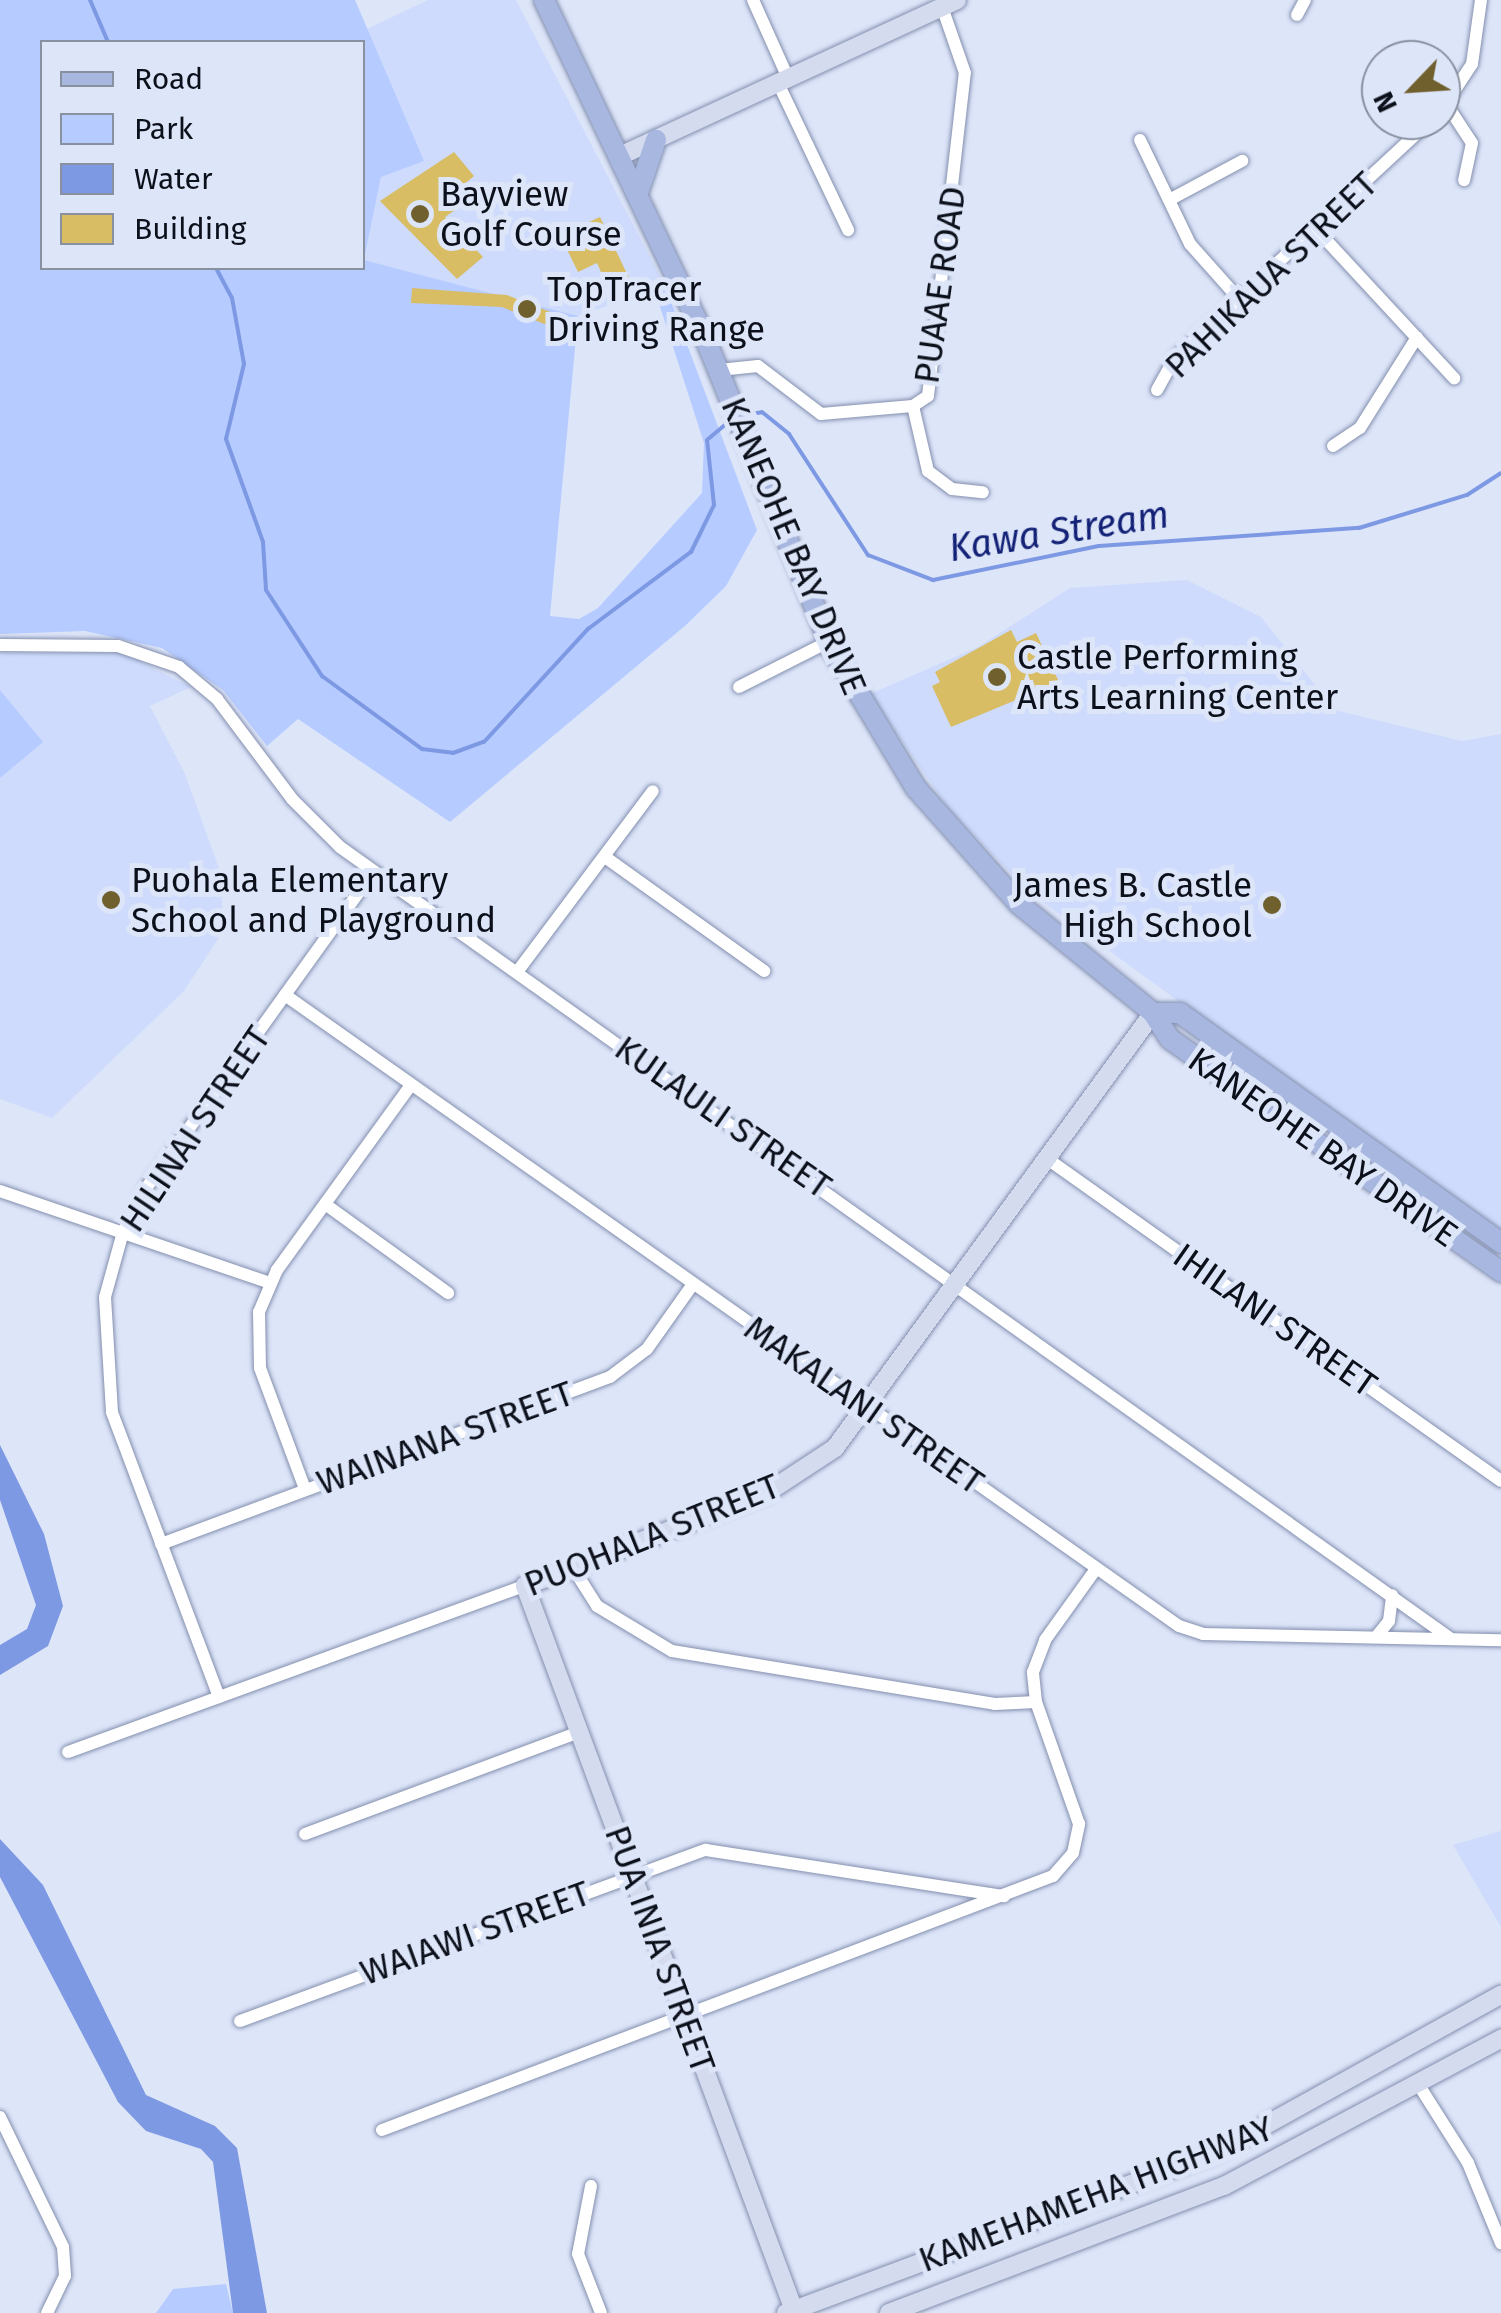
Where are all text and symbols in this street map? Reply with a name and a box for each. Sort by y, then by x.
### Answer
legend [40,40,365,270]
north arrow [1361,40,1461,140]
text: Road [134,61,203,97]
text: N [1366,87,1404,117]
text: Park [134,111,193,147]
text: Water [134,161,213,197]
street label: PAHIKAUA STREET [1156,163,1386,387]
place label: Bayview Golf Course [440,173,622,255]
street label: PUAAE ROAD [905,184,975,386]
marker: Bayview Golf Course [409,203,431,225]
text: Building [134,211,246,247]
place label: TopTracer Driving Range [547,268,765,350]
marker: TopTracer Driving Range [516,298,538,320]
street label: KANEOHE BAY DRIVE [712,391,876,701]
water label: Kawa Stream [946,492,1172,572]
place label: Castle Performing Arts Learning Center [1017,636,1338,718]
marker: Castle Performing Arts Learning Center [986,666,1008,688]
place label: Puohala Elementary School and Playground [131,859,496,941]
place label: James B. Castle High School [1013,864,1252,946]
marker: Puohala Elementary School and Playground [100,889,122,911]
marker: James B. Castle High School [1261,894,1283,916]
street label: HILINAI STREET [111,1018,279,1240]
street label: KULAULI STREET [607,1027,839,1207]
street label: KANEOHE BAY DRIVE [1180,1038,1466,1256]
street label: IHILANI STREET [1165,1234,1385,1406]
street label: MAKALANI STREET [736,1307,992,1503]
street label: WAINANA STREET [311,1372,579,1504]
street label: PUOHALA STREET [518,1465,786,1605]
street label: PUA INIA STREET [596,1820,724,2078]
street label: WAIAWI STREET [355,1872,595,1994]
street label: KAMEHAMEHA HIGHWAY [913,2107,1279,2281]

